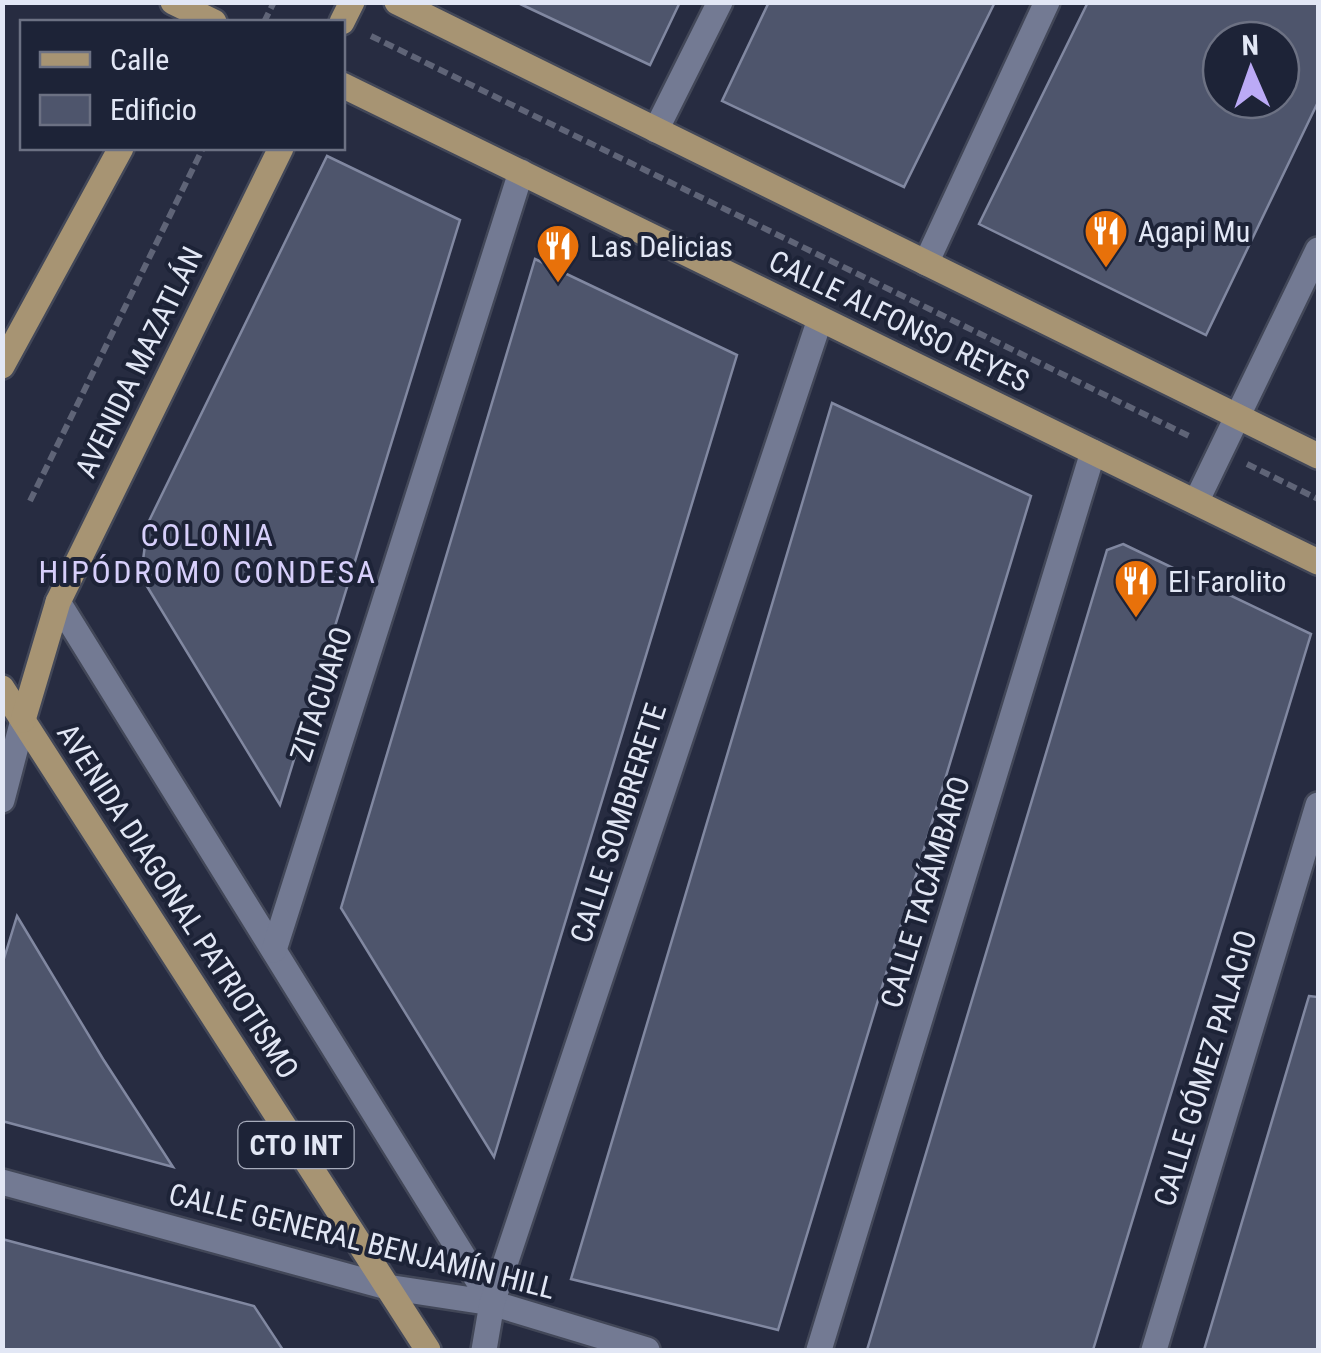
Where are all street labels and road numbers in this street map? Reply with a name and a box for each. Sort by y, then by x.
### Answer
street label: AVENIDA MAZATLÁN [68,241,210,483]
street label: CALLE ALFONSO REYES [763,243,1035,399]
street label: ZITACUARO [283,622,359,766]
street label: CALLE SOMBRERETE [563,699,673,947]
street label: AVENIDA DIAGONAL PATRIOTISMO [50,717,306,1085]
street label: CALLE TACÁMBARO [873,772,977,1012]
street label: CALLE GÓMEZ PALACIO [1146,926,1264,1210]
road number: CTO INT [238,1122,354,1168]
street label: CALLE GENERAL BENJAMÍN HILL [165,1176,559,1306]

